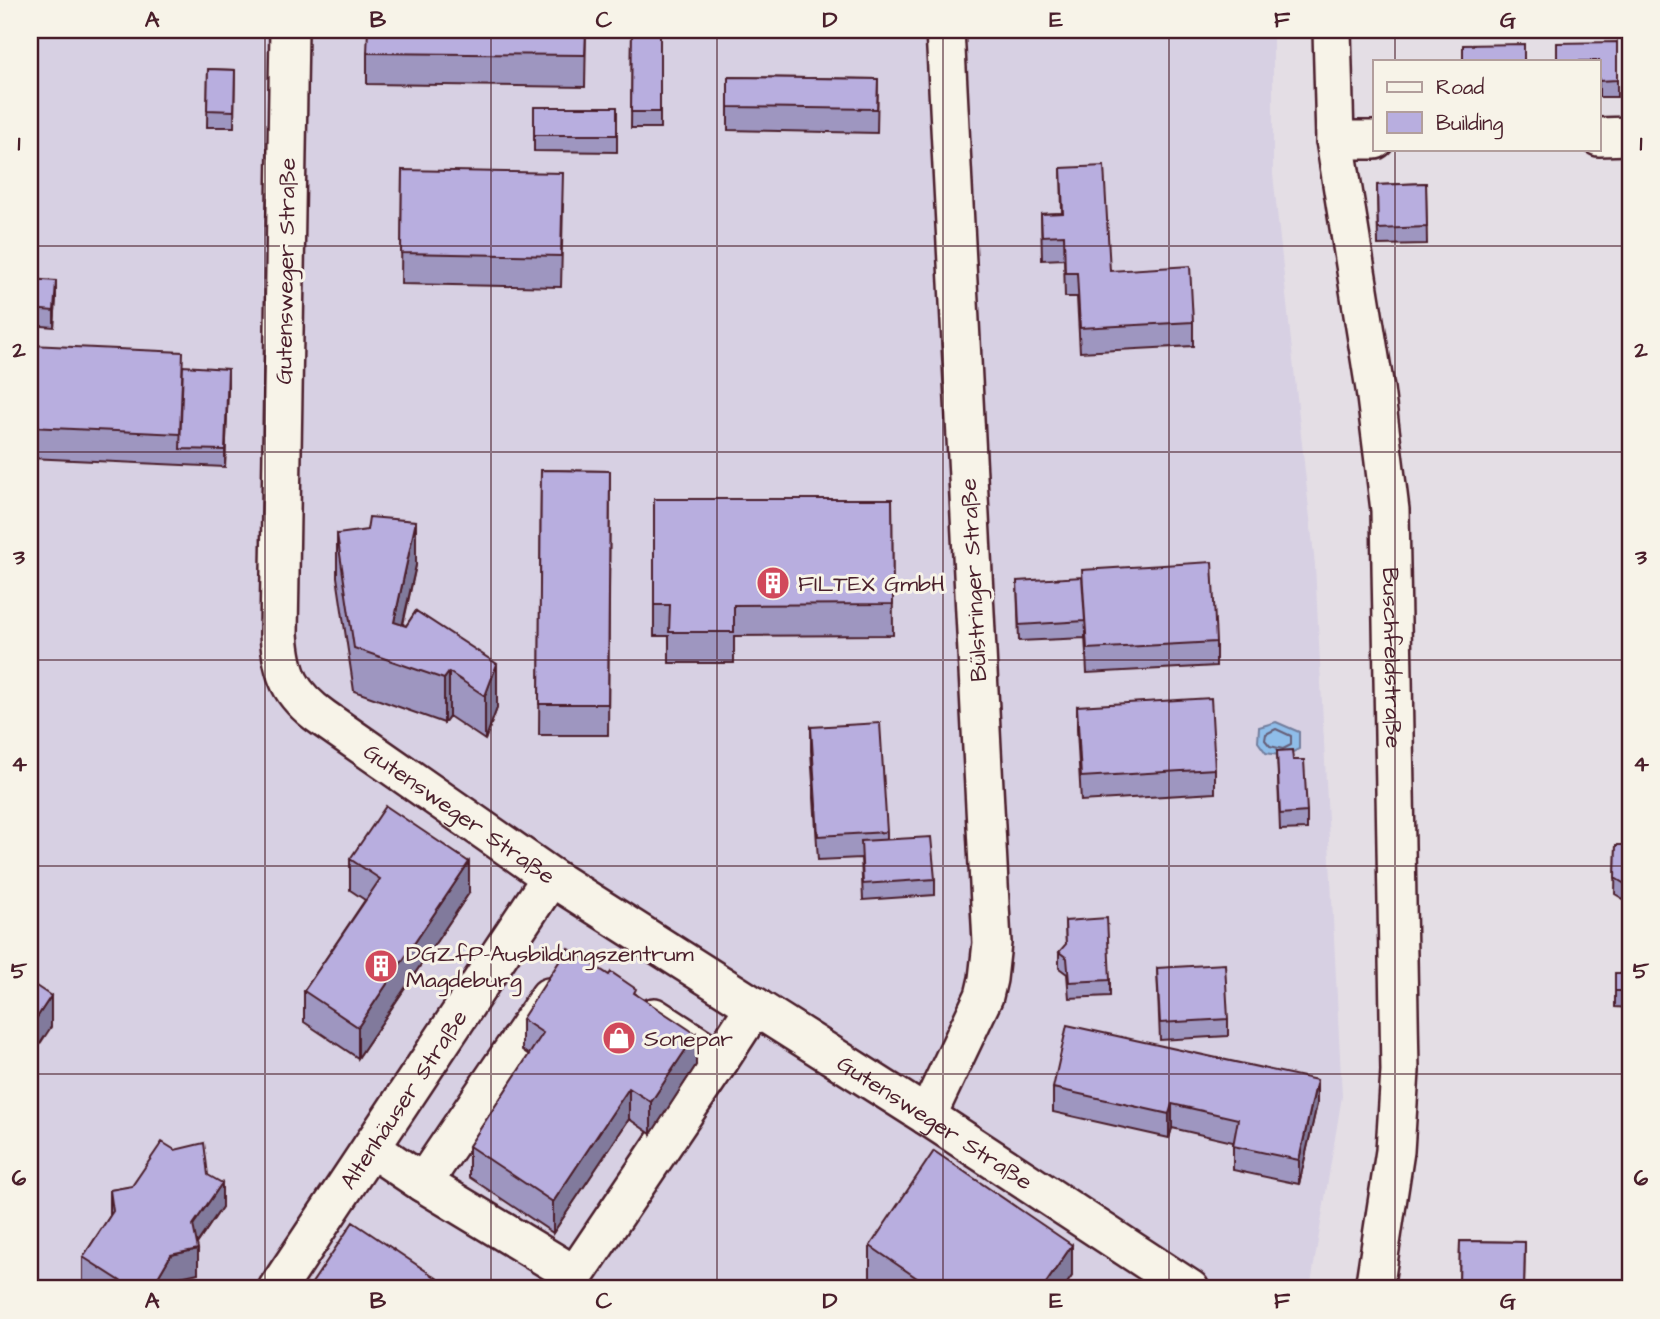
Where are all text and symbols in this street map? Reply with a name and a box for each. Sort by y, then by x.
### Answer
text: A [145,4,160,36]
text: B [370,4,387,36]
text: C [596,4,613,36]
text: D [823,4,838,36]
text: E [1049,4,1063,36]
text: F [1274,4,1291,36]
text: G [1500,4,1516,36]
legend [1373,60,1600,150]
text: Road [1436,73,1484,102]
text: Building [1436,109,1504,140]
text: 1 [18,127,21,159]
text: 1 [1640,127,1643,159]
street label: Gutensweger Straße [268,157,305,385]
text: 2 [11,334,26,366]
text: 2 [1633,334,1648,366]
street label: Bülstringer Straße [953,477,996,682]
text: 3 [12,541,25,573]
text: 3 [1634,541,1647,573]
building icon: FILTEX GmbH [754,564,792,602]
street label: Buschfeldstraße [1374,567,1409,749]
place label: FILTEX GmbH [798,568,945,600]
street label: Gutensweger Straße [357,736,561,892]
text: 4 [11,748,27,780]
text: 4 [1633,748,1649,780]
place label: DGZfP-Ausbildungszentrum Magdeburg [406,938,694,997]
building icon: DGZfP-Ausbildungszentrum Magdeburg [362,947,400,985]
text: 5 [11,955,28,987]
text: 5 [1633,955,1650,987]
street label: Altenhäuser Straße [333,1004,475,1196]
shop icon: Sonepar [600,1019,638,1057]
place label: Sonepar [644,1023,733,1055]
street label: Gutensweger Straße [831,1048,1039,1198]
text: 6 [12,1162,27,1194]
text: 6 [1634,1162,1649,1194]
text: A [145,1285,160,1317]
text: B [370,1285,387,1317]
text: C [596,1285,613,1317]
text: D [823,1285,838,1317]
text: E [1049,1285,1063,1317]
text: F [1274,1285,1291,1317]
text: G [1500,1285,1516,1317]

